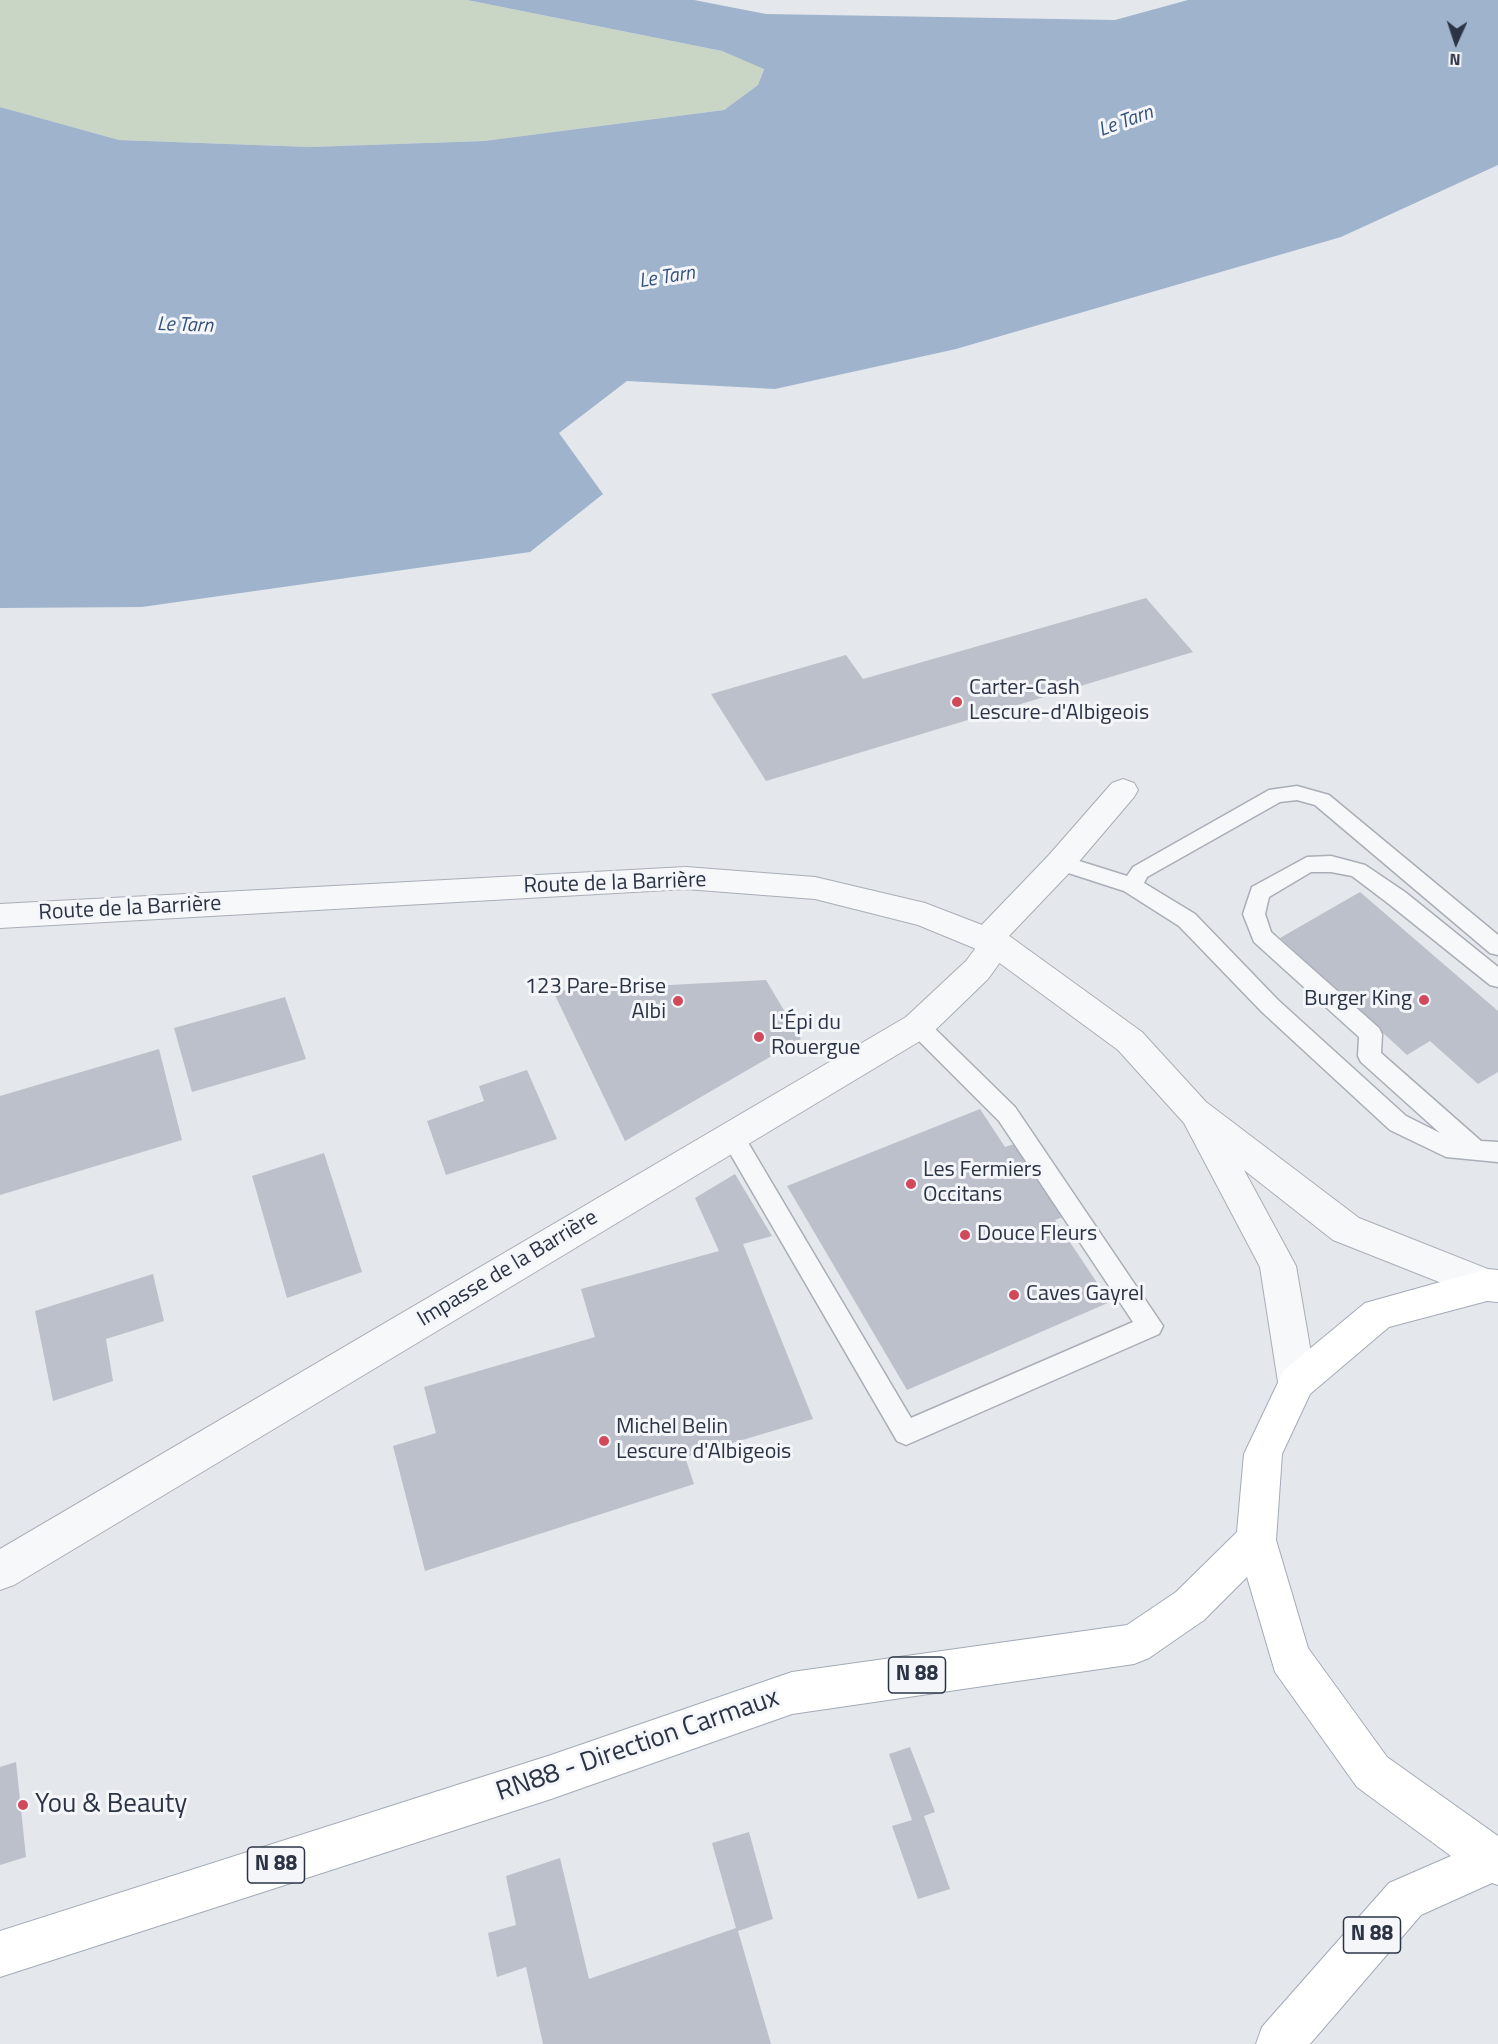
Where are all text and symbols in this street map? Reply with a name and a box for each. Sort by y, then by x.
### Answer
north arrow [1426,12,1486,72]
text: N [1449,48,1461,72]
water label: Le Tarn [1096,101,1156,143]
water label: Le Tarn [637,262,697,294]
water label: Le Tarn [157,313,213,339]
place label: Carter-Cash Lescure-d'Albigeois [969,676,1149,728]
marker: Carter-Cash Lescure-d'Albigeois [950,695,964,709]
street label: Route de la Barrière [523,868,707,900]
street label: Route de la Barrière [38,891,222,927]
place label: 123 Pare-Brise Albi [525,975,666,1026]
place label: Burger King [1304,987,1412,1013]
marker: Burger King [1417,993,1431,1007]
marker: 123 Pare-Brise Albi [671,994,685,1008]
place label: L'Épi du Rouergue [771,1011,860,1062]
marker: L'Épi du Rouergue [752,1030,766,1044]
place label: Les Fermiers Occitans [923,1158,1042,1210]
marker: Les Fermiers Occitans [904,1177,918,1191]
street label: Impasse de la Barrière [413,1205,603,1333]
place label: Douce Fleurs [977,1222,1097,1248]
marker: Douce Fleurs [958,1228,972,1242]
place label: Caves Gayrel [1026,1282,1144,1308]
marker: Caves Gayrel [1007,1288,1021,1302]
place label: Michel Belin Lescure d'Albigeois [616,1415,791,1466]
marker: Michel Belin Lescure d'Albigeois [597,1434,611,1448]
road number: N 88 [888,1657,946,1693]
street label: RN88 - Direction Carmaux [492,1682,784,1810]
place label: You & Beauty [35,1789,187,1821]
marker: You & Beauty [16,1798,30,1812]
road number: N 88 [248,1847,304,1883]
road number: N 88 [1344,1917,1400,1953]

